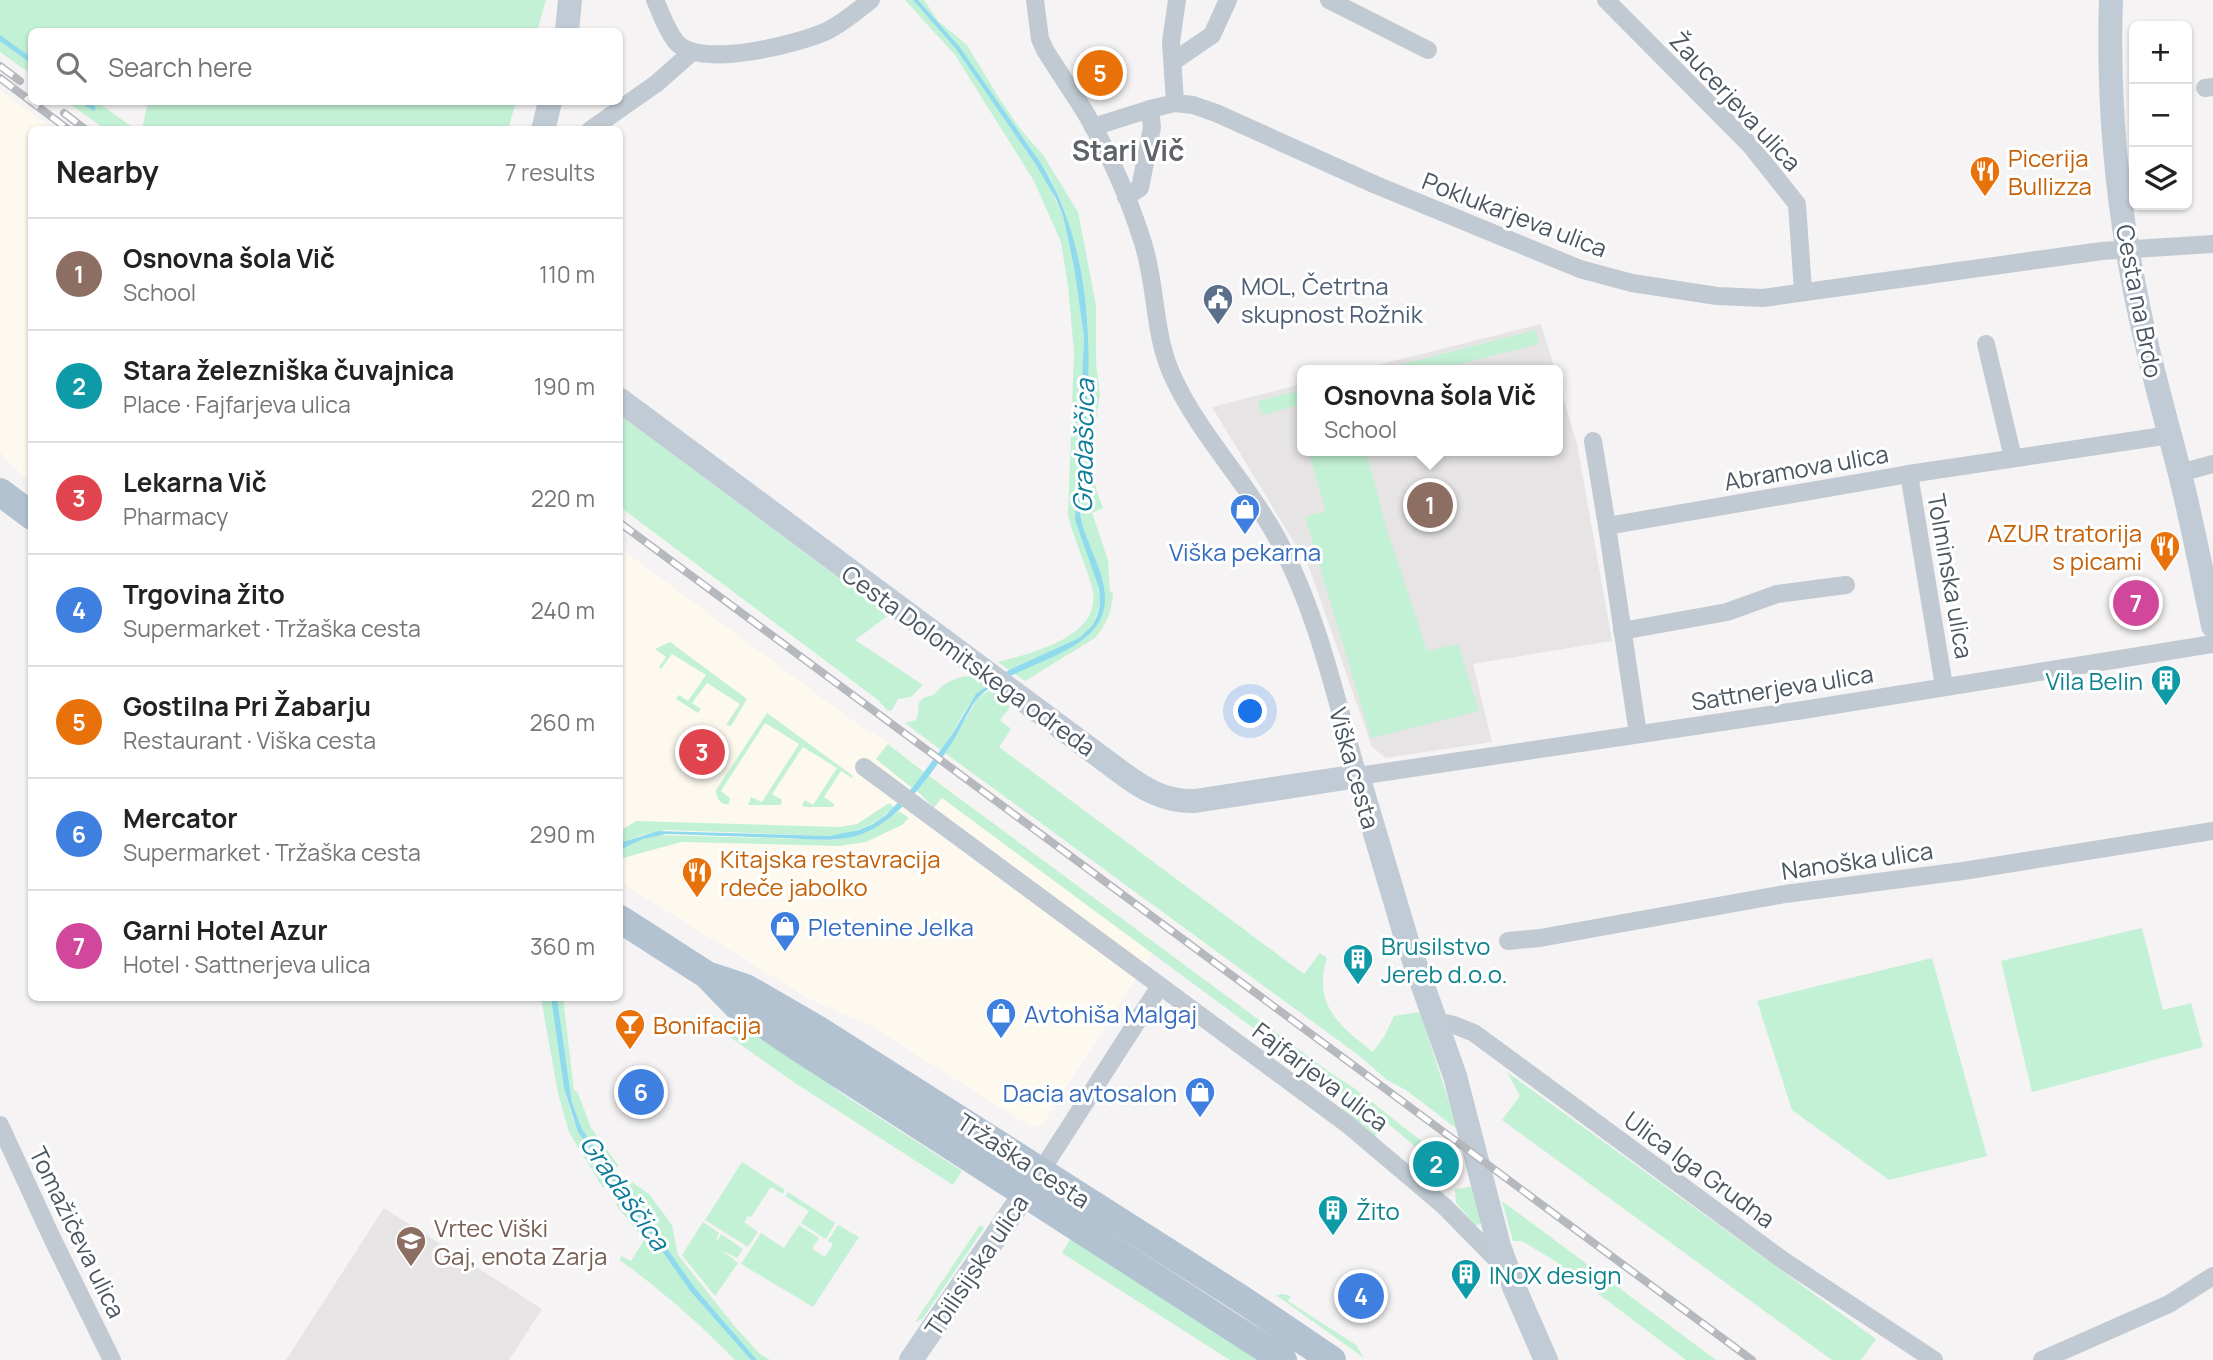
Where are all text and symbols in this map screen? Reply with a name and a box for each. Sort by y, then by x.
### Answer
map controls [2129,21,2192,210]
button: + [2129,21,2192,84]
street label: Žaucerjeva ulica [1663,24,1809,178]
search box [28,28,623,105]
pin: 5 [1077,47,1123,99]
icon: search [52,48,90,86]
text: Search here [108,49,253,85]
button: − [2129,84,2192,147]
district label: Stari Vič [1072,131,1184,169]
place label: Picerija Bullizza [2008,141,2092,202]
button: layers [2129,147,2192,210]
text: Nearby [56,151,159,192]
restaurant icon: Picerija Bullizza [1968,154,2002,198]
text: 7 results [505,156,595,188]
street label: Poklukarjeva ulica [1418,164,1612,264]
street label: Cesta na Brdo [2109,222,2171,380]
text: Osnovna šola Vič [123,240,335,276]
text: 1 [74,258,84,290]
text: 110 m [539,258,595,290]
place label: MOL, Četrtna skupnost Rožnik [1241,269,1424,330]
text: School [123,276,196,308]
public building icon: MOL, Četrtna skupnost Rožnik [1201,282,1235,326]
text: Stara železniška čuvajnica [123,352,454,388]
popup [1297,365,1563,456]
text: 2 [72,370,86,402]
text: 190 m [534,370,595,402]
water label: Gradaščica [1064,377,1102,513]
text: Osnovna šola Vič [1324,377,1536,413]
text: Place · Fajfarjeva ulica [123,388,351,420]
text: School [1324,413,1397,445]
street label: Abramova ulica [1721,436,1891,498]
text: Lekarna Vič [123,464,267,500]
pin: 1 [1407,479,1453,531]
text: 3 [72,482,86,514]
text: 220 m [531,482,595,514]
street label: Tolminska ulica [1920,491,1982,661]
shop icon: Viška pekarna [1228,492,1262,536]
text: Pharmacy [123,500,228,532]
place label: AZUR tratorija s picami [1987,516,2142,577]
restaurant icon: AZUR tratorija s picami [2148,529,2182,573]
place label: Viška pekarna [1169,535,1321,568]
street label: Cesta Dolomitskega odreda [835,557,1103,763]
text: Trgovina žito [123,576,285,612]
pin: 7 [2113,577,2159,629]
text: 4 [72,594,86,626]
text: 240 m [531,594,595,626]
text: Supermarket · Tržaška cesta [123,612,421,644]
street label: Sattnerjeva ulica [1689,656,1875,718]
building icon: Vila Belin [2149,663,2183,707]
place label: Vila Belin [2045,664,2143,697]
text: Gostilna Pri Žabarju [123,688,371,724]
your location [1233,694,1267,728]
street label: Viška cesta [1322,703,1388,833]
text: 5 [72,706,86,738]
text: 260 m [529,706,595,738]
text: Restaurant · Viška cesta [123,724,376,756]
pin: 3 [679,726,725,778]
text: Mercator [123,800,238,836]
text: 6 [72,818,86,850]
text: 290 m [529,818,595,850]
street label: Nanoška ulica [1779,833,1935,887]
text: Supermarket · Tržaška cesta [123,836,421,868]
place label: Kitajska restavracija rdeče jabolko [720,842,941,903]
restaurant icon: Kitajska restavracija rdeče jabolko [680,855,714,899]
shop icon: Pletenine Jelka [768,909,802,953]
place label: Pletenine Jelka [808,910,974,943]
text: Garni Hotel Azur [123,912,328,948]
place label: Brusilstvo Jereb d.o.o. [1381,929,1508,990]
text: 7 [73,930,85,962]
text: 360 m [530,930,595,962]
building icon: Brusilstvo Jereb d.o.o. [1341,942,1375,986]
text: Hotel · Sattnerjeva ulica [123,948,371,980]
shop icon: Avtohiša Malgaj [984,996,1018,1040]
place label: Avtohiša Malgaj [1024,997,1197,1030]
bar icon: Bonifacija [613,1007,647,1051]
place label: Bonifacija [653,1008,761,1041]
street label: Fajfarjeva ulica [1246,1014,1396,1138]
pin: 6 [618,1066,664,1118]
shop icon: Dacia avtosalon [1183,1075,1217,1119]
place label: Dacia avtosalon [1003,1076,1177,1109]
street label: Ulica Iga Grudna [1618,1103,1782,1235]
street label: Tržaška cesta [951,1105,1097,1215]
water label: Gradaščica [572,1127,679,1258]
pin: 2 [1413,1138,1459,1190]
street label: Tomažičeva ulica [22,1141,134,1323]
street label: Tbilisijska ulica [916,1188,1036,1342]
building icon: Žito [1316,1193,1350,1237]
place label: Žito [1356,1194,1400,1227]
place label: Vrtec Viški Gaj, enota Zarja [434,1211,607,1272]
school or university icon: Vrtec Viški Gaj, enota Zarja [394,1224,428,1268]
building icon: INOX design [1449,1257,1483,1301]
place label: INOX design [1489,1258,1621,1291]
pin: 4 [1338,1270,1384,1322]

